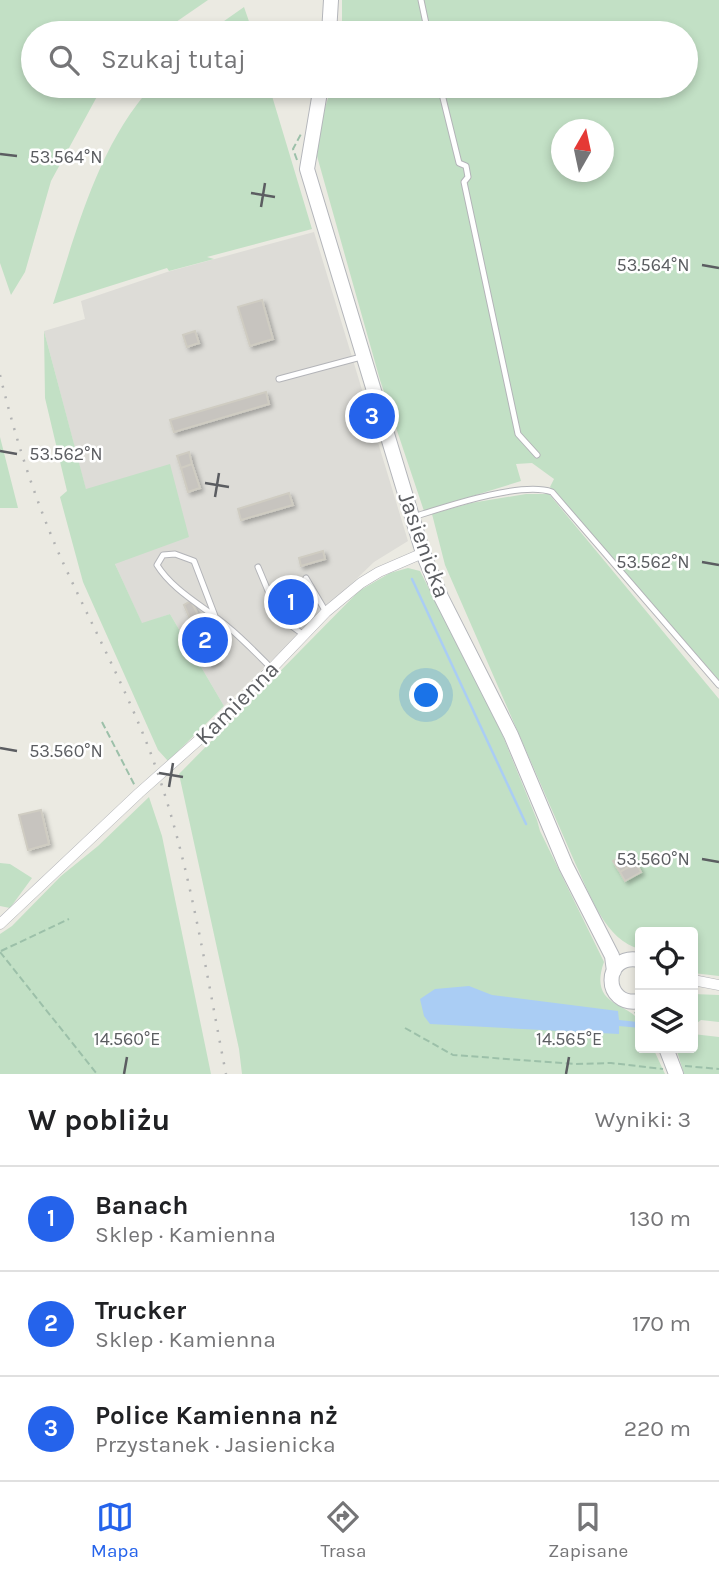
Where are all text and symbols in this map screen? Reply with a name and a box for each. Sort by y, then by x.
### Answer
search box [21,21,698,98]
icon: search [45,41,83,79]
text: Szukaj tutaj [101,44,246,75]
north arrow [551,119,614,182]
text: 53.564°N [30,146,102,168]
text: 53.564°N [617,254,689,276]
pin: 3 [349,390,395,442]
text: 53.562°N [29,443,103,465]
street label: Jasienicka [392,488,456,602]
text: 53.562°N [616,551,690,573]
pin: 1 [268,576,314,628]
pin: 2 [182,614,228,666]
street label: Kamienna [190,656,284,750]
your location [409,678,443,712]
text: 53.560°N [29,740,103,762]
text: 53.560°N [616,848,690,870]
map controls [635,927,698,1053]
button: locate [635,927,698,990]
button: layers [635,990,698,1053]
text: 14.560°E [94,1028,160,1050]
text: 14.565°E [536,1028,602,1050]
text: W pobliżu [28,1102,170,1138]
text: Wyniki: 3 [595,1106,691,1133]
text: Banach [95,1190,188,1221]
text: 1 [47,1205,55,1232]
text: 130 m [629,1205,691,1232]
text: Sklep · Kamienna [95,1221,276,1248]
text: Trucker [95,1295,186,1326]
text: 2 [44,1310,58,1337]
text: 170 m [632,1310,691,1337]
text: Sklep · Kamienna [95,1326,276,1353]
text: Police Kamienna nż [95,1400,338,1431]
text: 3 [44,1415,58,1442]
text: 220 m [624,1415,691,1442]
text: Przystanek · Jasienicka [95,1431,336,1458]
tab: Mapa [91,1498,139,1562]
tab: Trasa [321,1498,366,1562]
tab: Zapisane [548,1498,628,1562]

